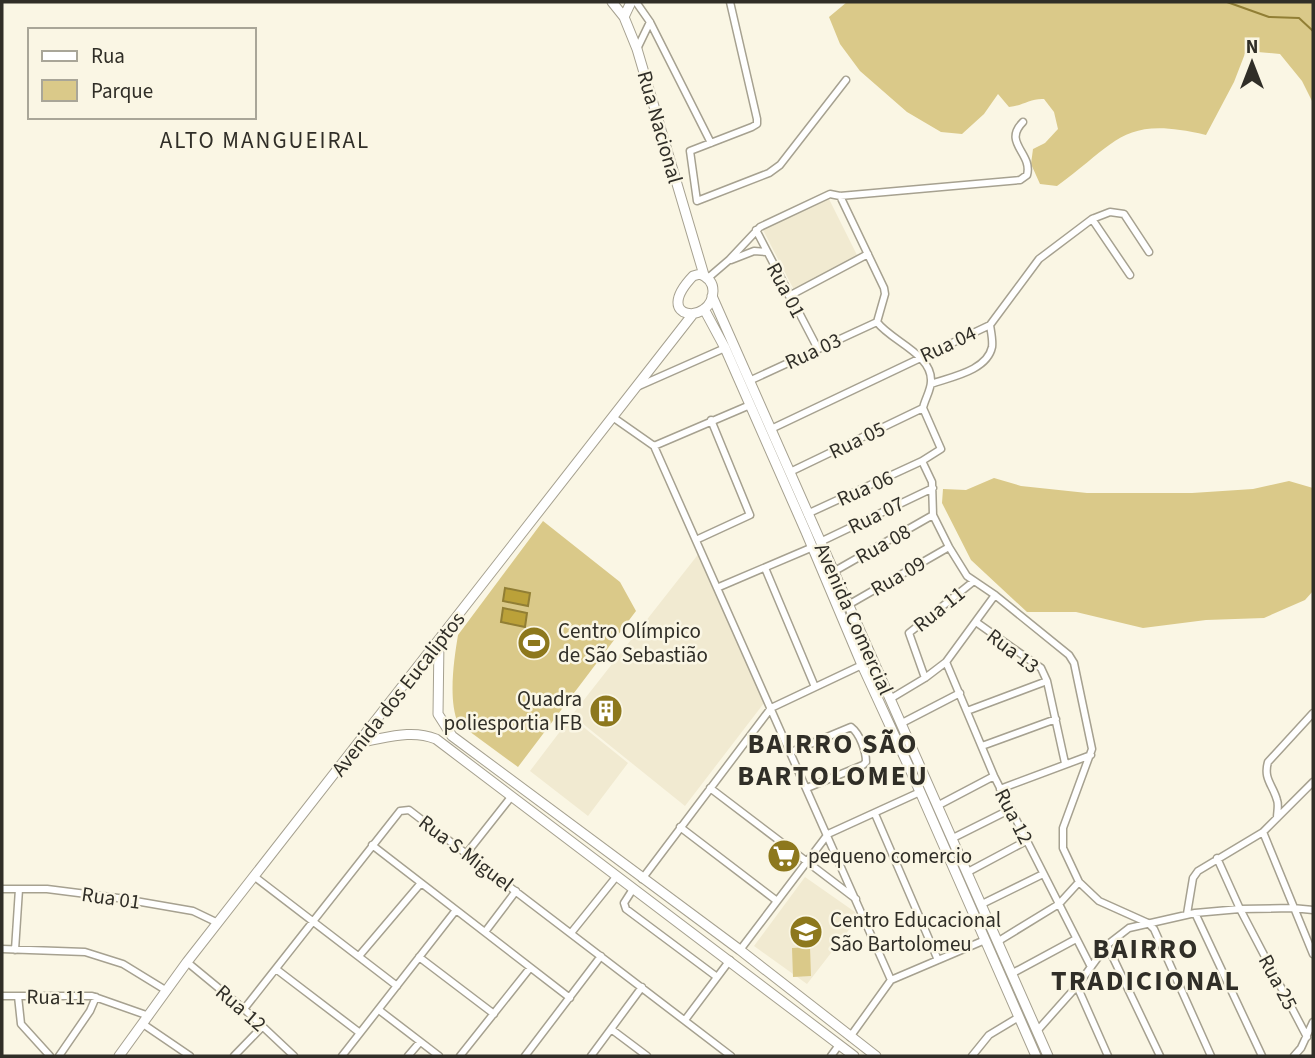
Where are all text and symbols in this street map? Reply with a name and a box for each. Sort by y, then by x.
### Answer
legend [28,28,256,119]
north arrow [1217,28,1287,98]
text: N [1246,34,1258,61]
text: Rua [91,41,125,71]
street label: Rua Nacional [630,67,690,187]
text: Parque [91,76,153,106]
district label: ALTO MANGUEIRAL [160,124,370,157]
street label: Rua 01 [759,257,813,323]
street label: Rua 04 [915,318,981,370]
street label: Rua 03 [780,325,846,377]
street label: Rua 05 [824,414,890,466]
street label: Rua 06 [832,462,898,514]
street label: Rua 07 [843,489,909,541]
street label: Rua 08 [850,517,916,571]
street label: Avenida Comercial [807,538,901,700]
street label: Rua 09 [865,548,931,604]
street label: Rua 11 [907,579,971,639]
street label: Avenida dos Eucaliptos [324,605,472,783]
place label: Centro Olímpico de São Sebastião [558,616,708,670]
street label: Rua 13 [980,621,1046,681]
sports icon: Centro Olímpico de São Sebastião [515,624,553,662]
place label: Quadra poliesportia IFB [444,684,582,738]
building icon: Quadra poliesportia IFB [587,692,625,730]
district label: BAIRRO SÃO BARTOLOMEU [737,724,929,796]
street label: Rua 12 [987,783,1041,849]
street label: Rua S Miguel [412,807,520,899]
supermarket icon: pequeno comercio [765,837,803,875]
place label: pequeno comercio [808,841,972,871]
street label: Rua 01 [80,879,142,917]
place label: Centro Educacional São Bartolomeu [830,905,1001,959]
school or university icon: Centro Educacional São Bartolomeu [787,913,825,951]
district label: BAIRRO TRADICIONAL [1051,929,1241,1001]
street label: Rua 25 [1251,949,1305,1015]
street label: Rua 12 [209,977,273,1039]
street label: Rua 11 [26,981,86,1013]

